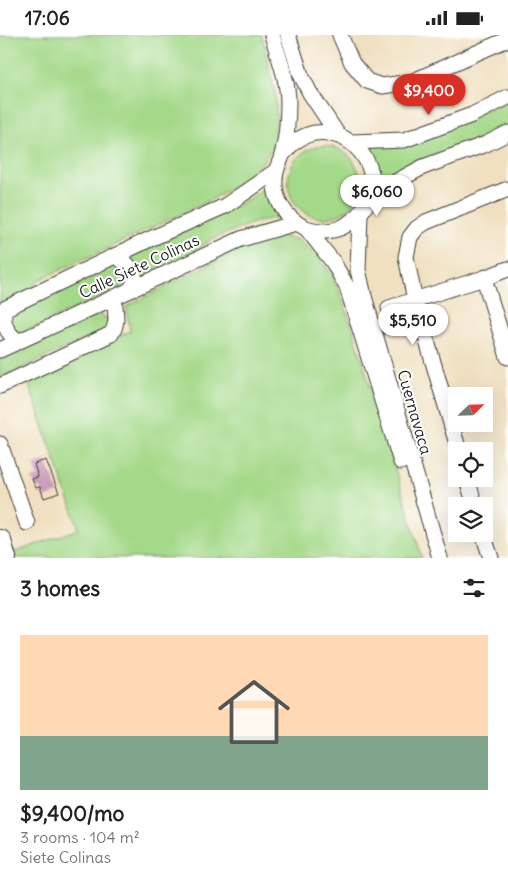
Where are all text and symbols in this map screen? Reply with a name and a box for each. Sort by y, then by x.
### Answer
text: 17:06 [25,6,70,30]
pin: $9,400 [388,73,470,116]
text: $9,400 [403,80,455,100]
pin: $6,060 [336,175,418,217]
text: $6,060 [351,181,403,201]
street label: Calle Siete Colinas [76,229,202,303]
pin: $5,510 [372,303,454,346]
text: $5,510 [389,310,437,330]
street label: Cuernavaca [393,367,437,457]
north arrow [448,387,492,433]
map controls [448,387,493,542]
button: locate [448,442,493,487]
button: layers [448,497,493,542]
icon: filters [460,574,488,602]
text: 3 homes [20,575,100,602]
icon: home [209,667,299,757]
text: $9,400/mo [20,800,124,827]
text: 3 rooms · 104 m² [20,827,140,847]
text: Siete Colinas [20,847,111,867]

